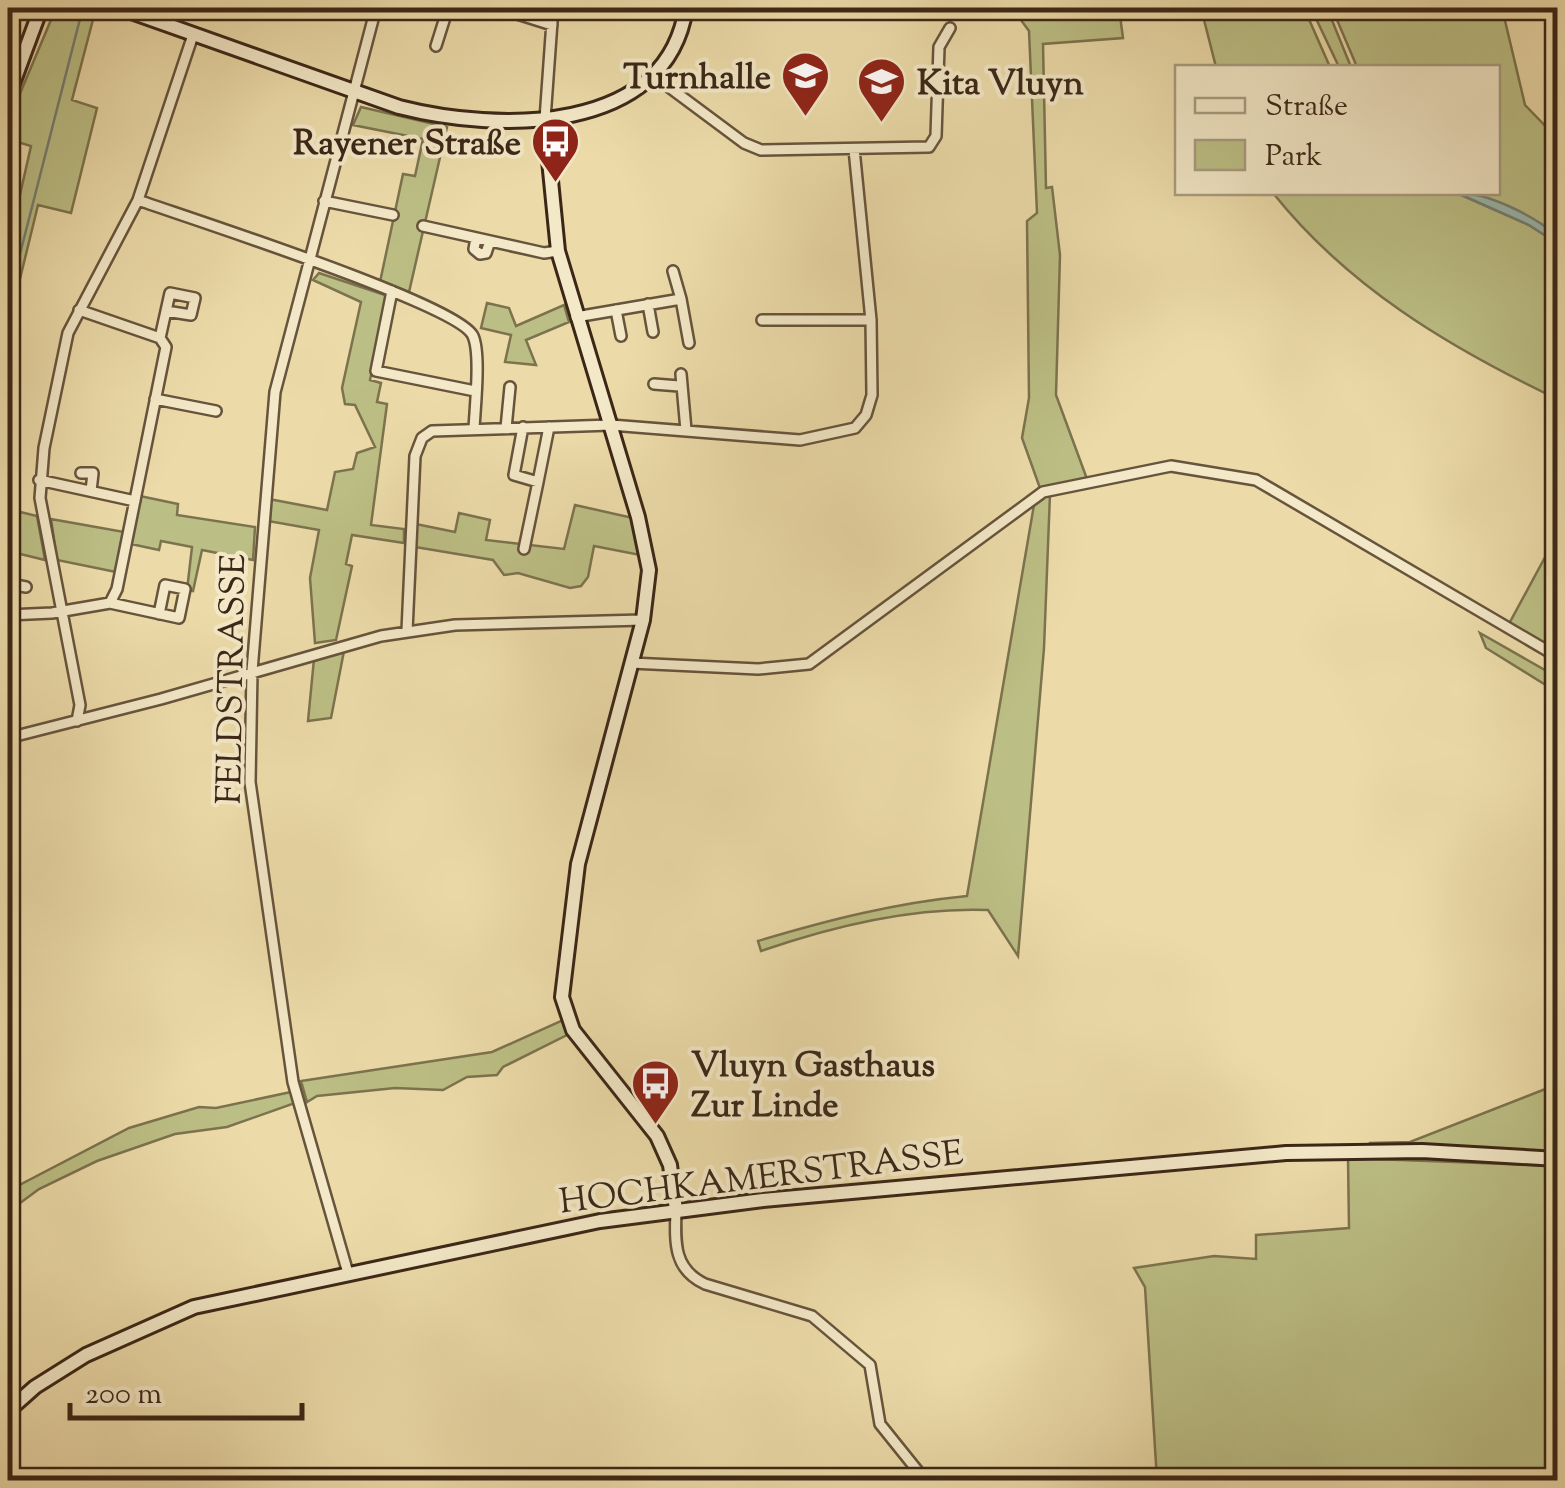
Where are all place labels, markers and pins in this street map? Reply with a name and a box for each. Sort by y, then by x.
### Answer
school or university icon: Turnhalle [780,50,832,118]
place label: Turnhalle [623,54,771,105]
school or university icon: Kita Vluyn [856,56,908,124]
place label: Kita Vluyn [917,60,1084,111]
bus stop icon: Rayener Straße [530,116,582,184]
place label: Rayener Straße [293,120,521,171]
place label: Vluyn Gasthaus Zur Linde [691,1042,935,1133]
bus stop icon: Vluyn Gasthaus Zur Linde [630,1058,682,1126]

